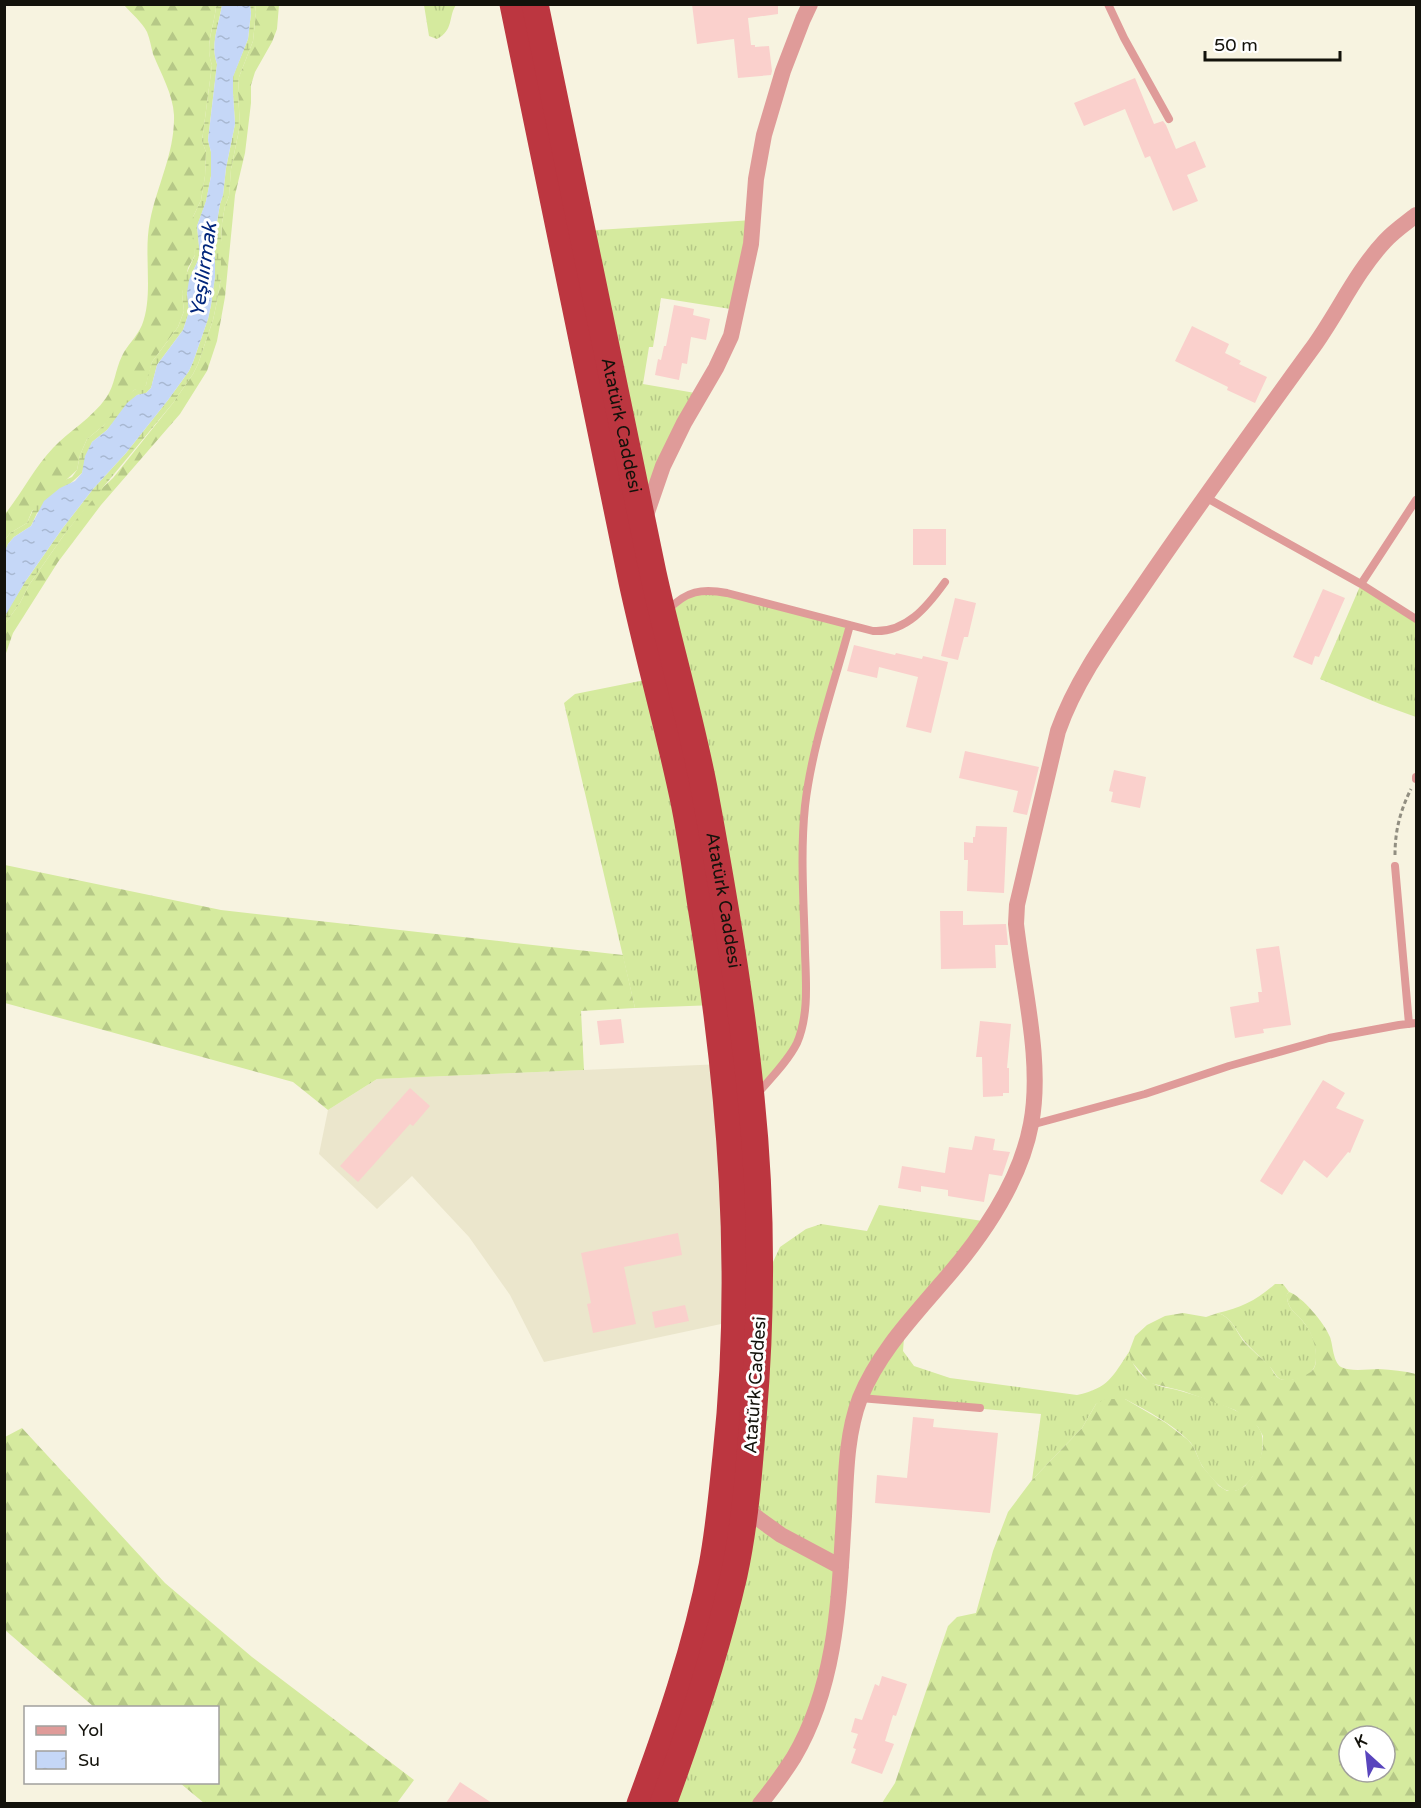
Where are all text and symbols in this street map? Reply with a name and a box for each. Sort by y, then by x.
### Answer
scale bar [1205,24,1340,62]
text: 50 m [1214,34,1258,56]
water label: Yeşilırmak [185,219,223,319]
street label: Atatürk Caddesi [597,356,647,495]
street label: Atatürk Caddesi [701,830,746,970]
street label: Atatürk Caddesi [739,1316,771,1454]
legend [24,1706,219,1784]
text: Yol [78,1719,104,1741]
north arrow [1337,1724,1397,1784]
text: K [1351,1730,1370,1753]
text: Su [78,1749,100,1771]

